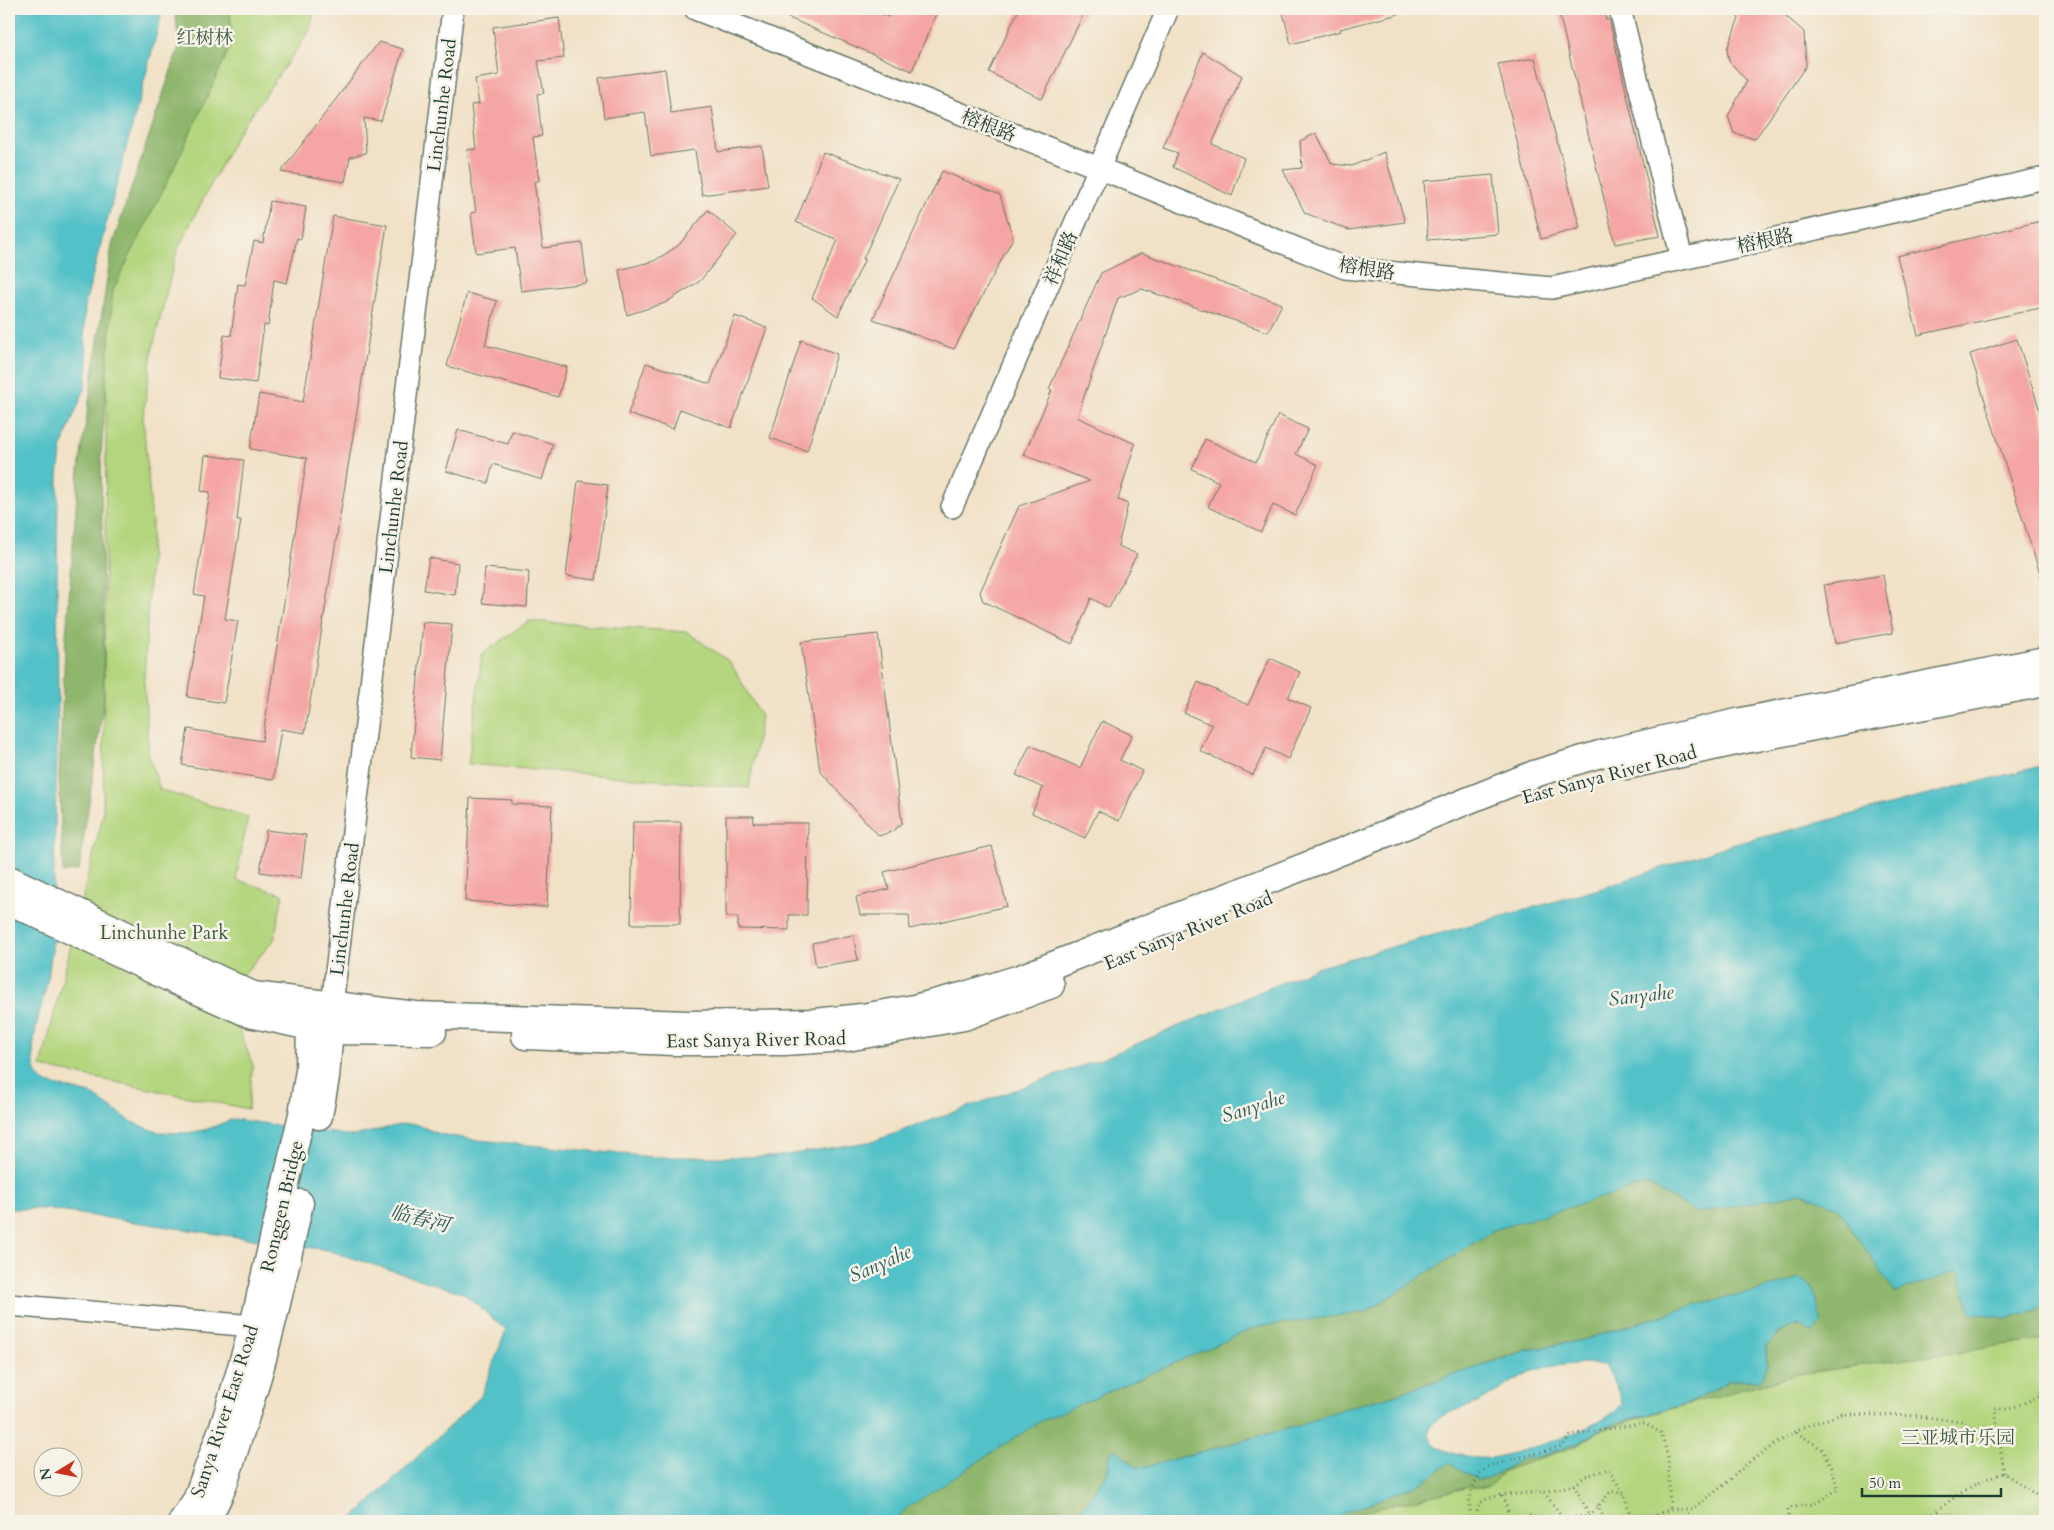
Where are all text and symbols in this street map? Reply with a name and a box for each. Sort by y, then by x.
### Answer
park label: 红树林 [176,25,234,51]
street label: Linchunhe Road [421,37,463,173]
street label: 榕根路 [957,104,1020,148]
street label: 榕根路 [1735,222,1796,260]
street label: 祥和路 [1038,227,1084,290]
street label: 榕根路 [1337,252,1397,286]
street label: Linchunhe Road [373,439,415,575]
street label: East Sanya River Road [1519,739,1699,811]
street label: Linchunhe Road [324,841,366,977]
street label: East Sanya River Road [1100,885,1277,977]
park label: Linchunhe Park [100,920,229,946]
water label: Sanyahe [1607,978,1676,1013]
street label: East Sanya River Road [666,1025,846,1055]
water label: Sanyahe [1218,1083,1289,1129]
street label: Ronggen Bridge [254,1138,310,1275]
water label: 临春河 [388,1198,455,1240]
water label: Sanyahe [845,1238,916,1289]
street label: Sanya River East Road [185,1322,265,1501]
park label: 三亚城市乐园 [1901,1425,2015,1451]
north arrow [32,1448,82,1498]
scale bar [1862,1465,2000,1497]
text: N [35,1467,56,1482]
text: 50 m [1869,1473,1901,1493]

